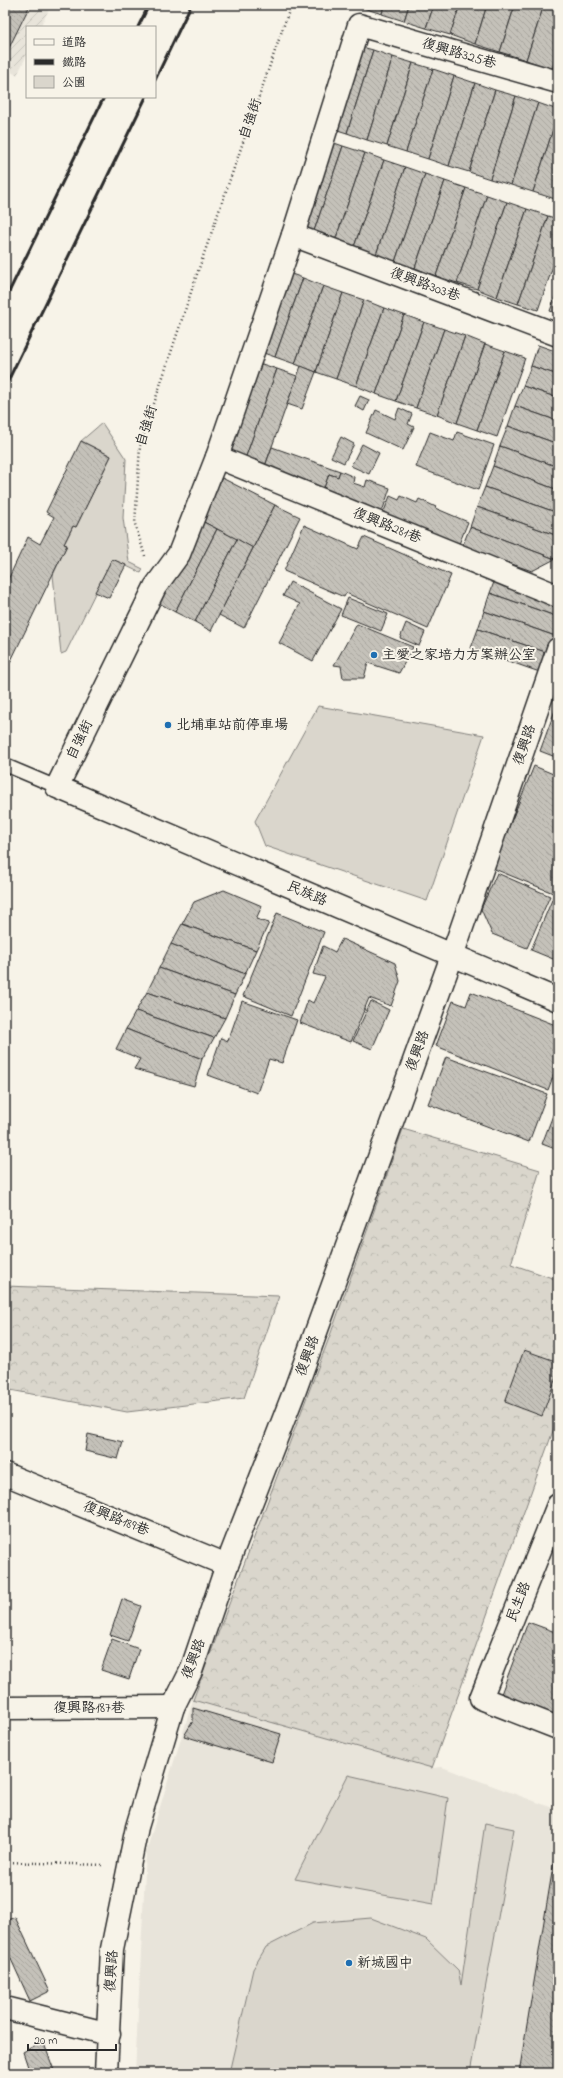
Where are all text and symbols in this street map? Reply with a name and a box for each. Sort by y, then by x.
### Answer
legend [26,26,156,98]
street label: 復興路325巷 [419,33,500,75]
text: 道路 [62,34,86,52]
text: 鐵路 [62,54,86,72]
text: 公園 [62,74,86,92]
street label: 自強街 [234,96,268,142]
street label: 復興路303巷 [387,263,464,308]
street label: 自強街 [131,403,163,449]
street label: 復興路281巷 [349,503,426,550]
place label: 主愛之家培力方案辦公室 [382,645,536,666]
marker: 主愛之家培力方案辦公室 [369,650,379,660]
place label: 北埔車站前停車場 [176,715,288,736]
street label: 自強街 [61,717,99,763]
marker: 北埔車站前停車場 [163,720,173,730]
street label: 復興路 [508,722,542,768]
street label: 民族路 [284,876,330,912]
street label: 復興路 [401,1028,435,1074]
street label: 復興路 [291,1333,325,1379]
street label: 復興路189巷 [80,1496,153,1542]
street label: 民生路 [501,1579,537,1625]
street label: 復興路 [177,1636,211,1682]
street label: 復興路187巷 [53,1698,126,1719]
street label: 復興路 [100,1949,124,1993]
place label: 新城國中 [357,1953,413,1974]
marker: 新城國中 [344,1958,354,1968]
scale bar [28,2026,116,2052]
text: 20 m [34,2032,57,2050]

